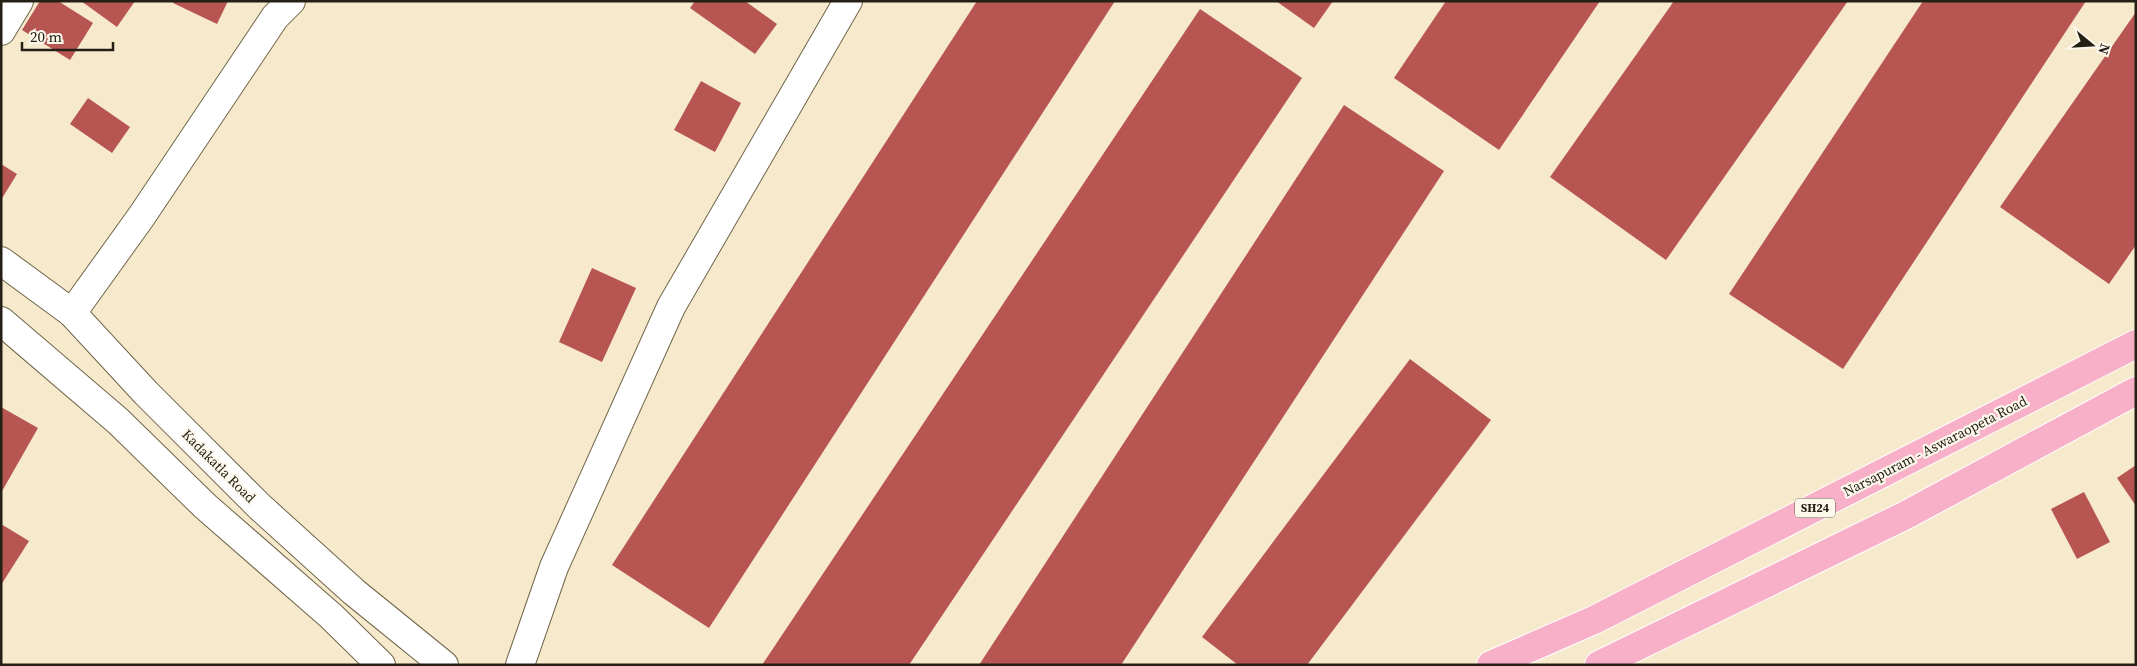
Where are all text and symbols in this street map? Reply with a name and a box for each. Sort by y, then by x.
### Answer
scale bar [22,20,114,52]
north arrow [2067,20,2117,70]
text: 20 m [30,26,62,47]
text: N [2093,41,2115,57]
street label: Narsapuram - Aswaraopeta Road [1840,391,2030,501]
street label: Kadakatla Road [178,425,260,507]
road number: SH24 [1795,498,1835,518]

